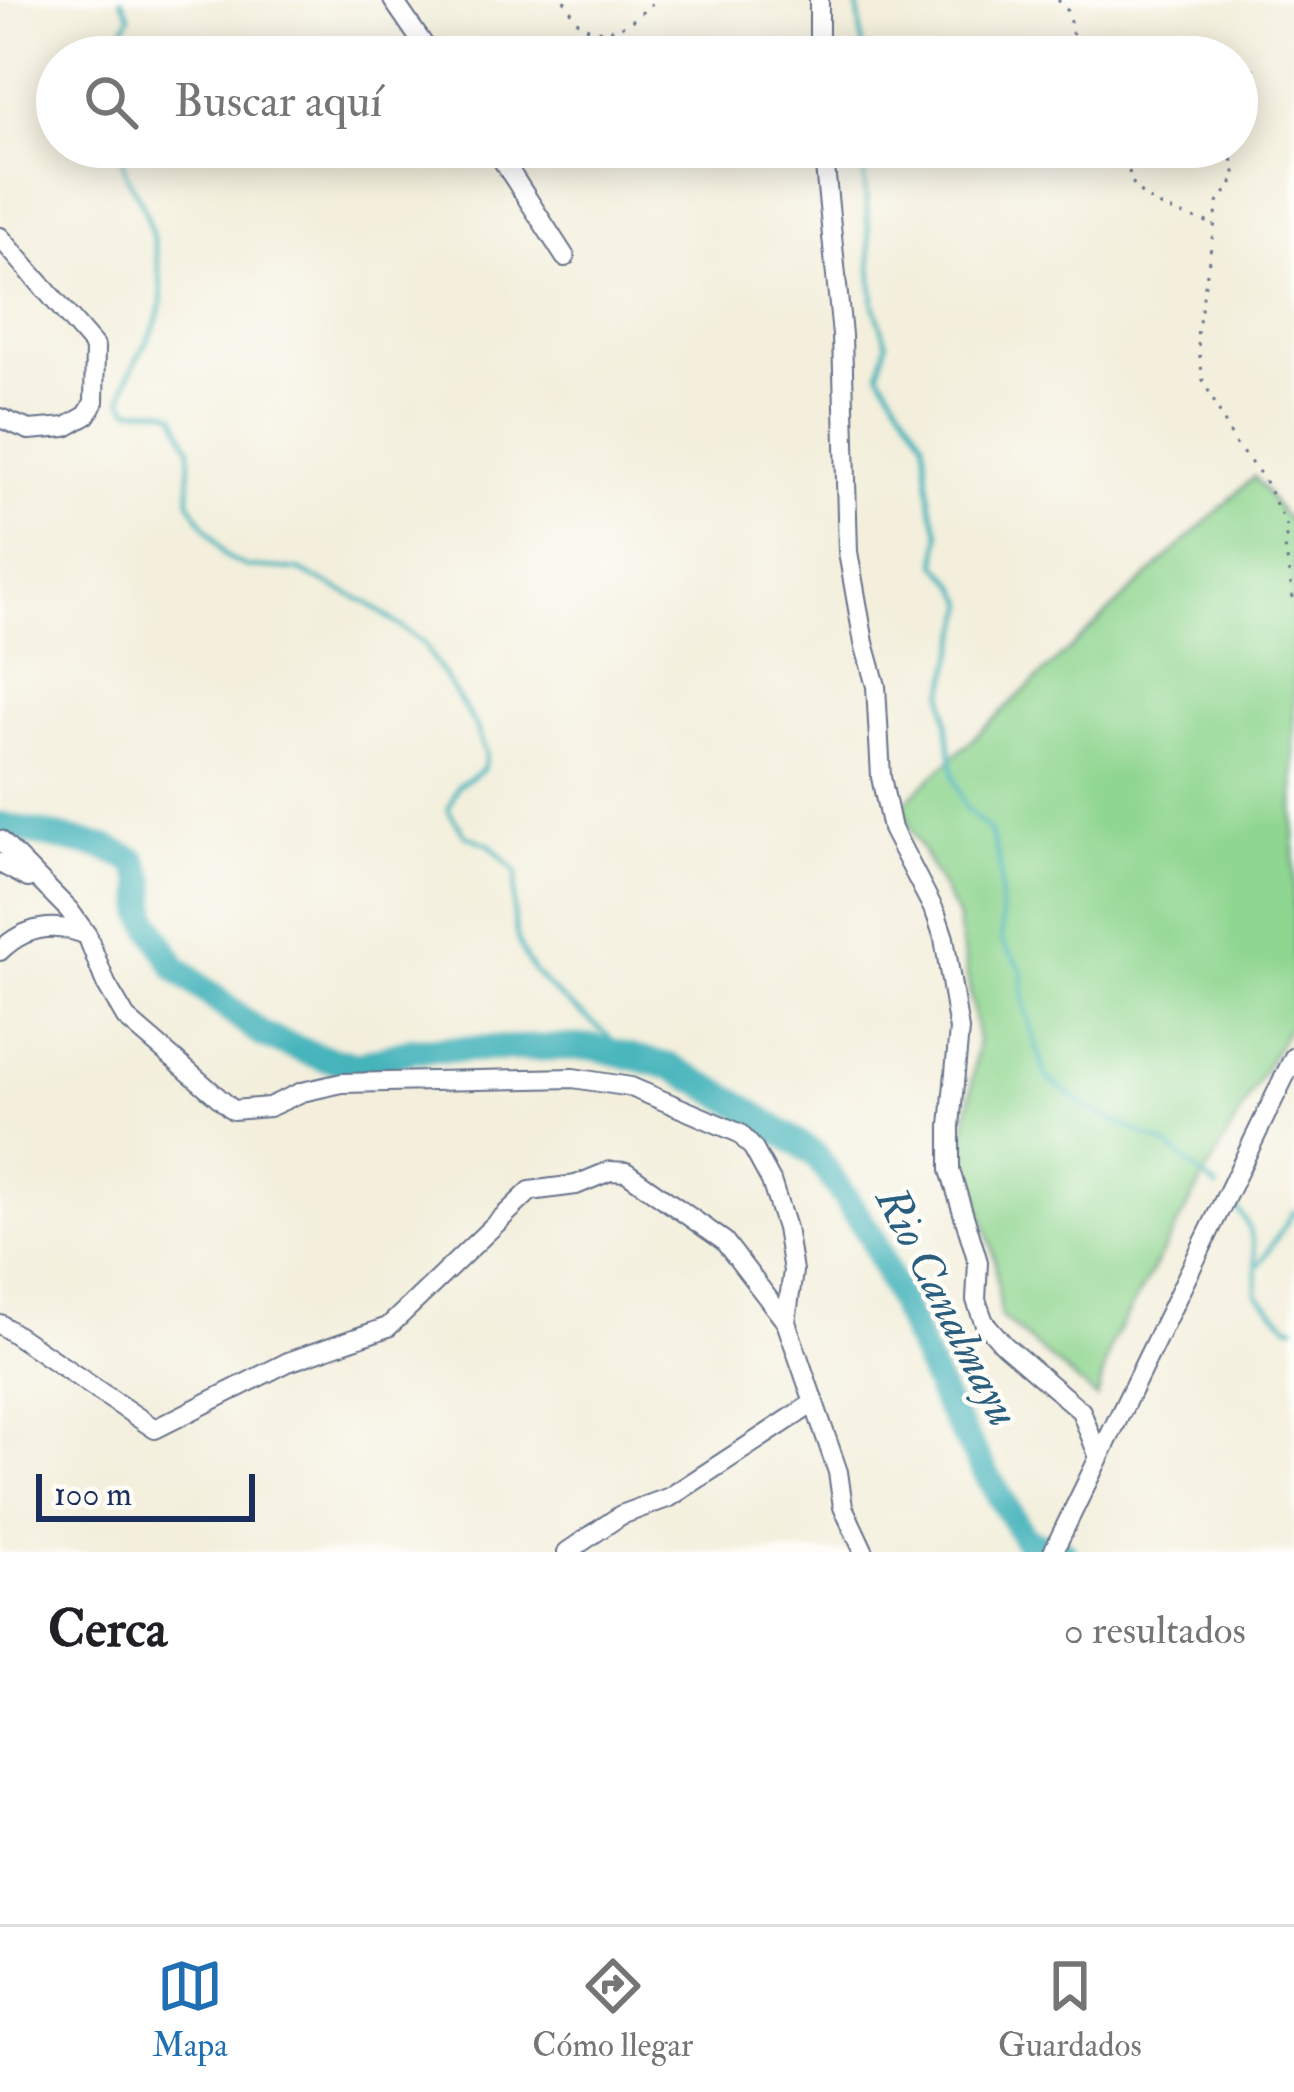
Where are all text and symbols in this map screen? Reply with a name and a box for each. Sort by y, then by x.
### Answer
search box [36,36,1258,168]
icon: search [78,69,144,135]
text: Buscar aquí [174,74,382,130]
water label: Rio Canalmayu [862,1177,1031,1436]
scale bar [36,1468,255,1521]
text: 100 m [54,1474,132,1515]
text: Cerca [48,1598,167,1662]
text: 0 resultados [1064,1606,1246,1655]
tab: Mapa [152,1953,228,2066]
tab: Cómo llegar [532,1953,693,2066]
tab: Guardados [998,1953,1142,2066]

